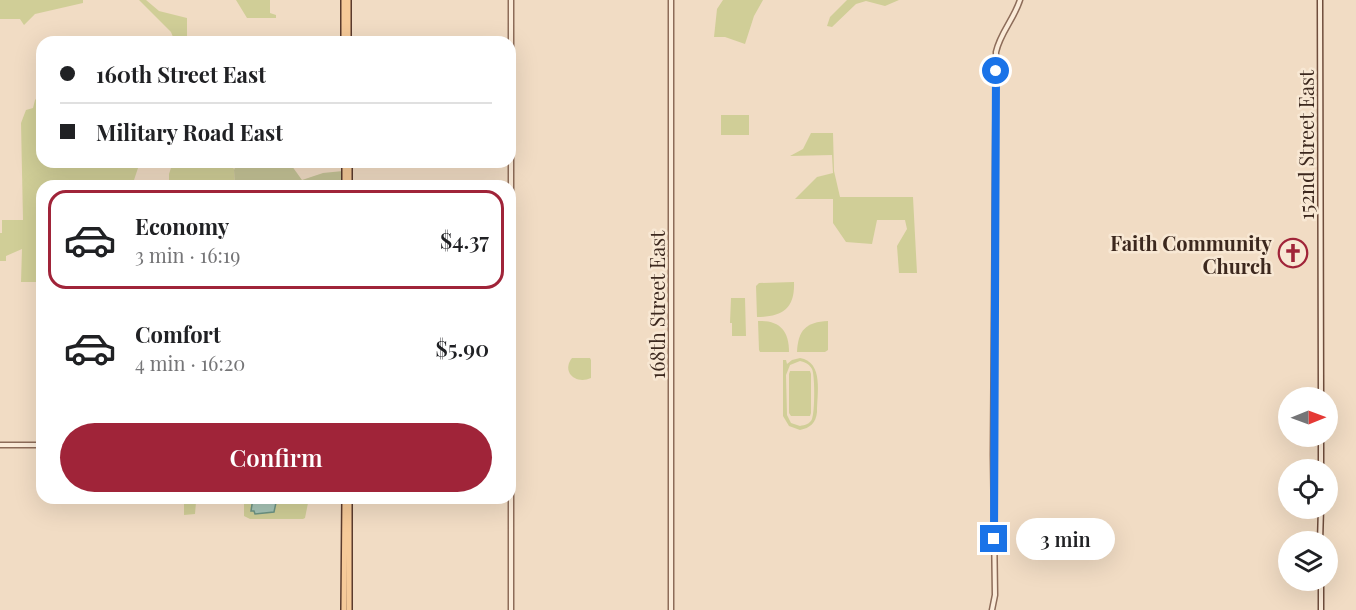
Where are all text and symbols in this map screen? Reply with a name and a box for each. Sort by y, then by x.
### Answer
route start [982,57,1009,84]
text: 160th Street East [96,59,266,89]
street label: 152nd Street East [1292,69,1319,220]
text: Military Road East [96,117,283,147]
text: Economy [135,211,229,241]
icon: car [63,213,117,267]
text: $4.37 [440,225,489,255]
place label: Faith Community Church [1110,229,1273,279]
street label: 168th Street East [643,230,670,379]
church icon: Faith Community Church [1277,237,1309,269]
text: 3 min · 16:19 [135,241,240,268]
text: Comfort [135,319,221,349]
icon: car [63,321,117,375]
text: $5.90 [436,333,489,363]
text: 4 min · 16:20 [135,349,245,376]
north arrow [1278,387,1338,447]
map controls [1278,387,1338,591]
button: Confirm [60,423,492,492]
button: locate [1278,459,1338,519]
callout: 3 min [1015,518,1114,560]
route end [980,525,1007,552]
text: 3 min [1040,525,1091,552]
button: layers [1278,531,1338,591]

